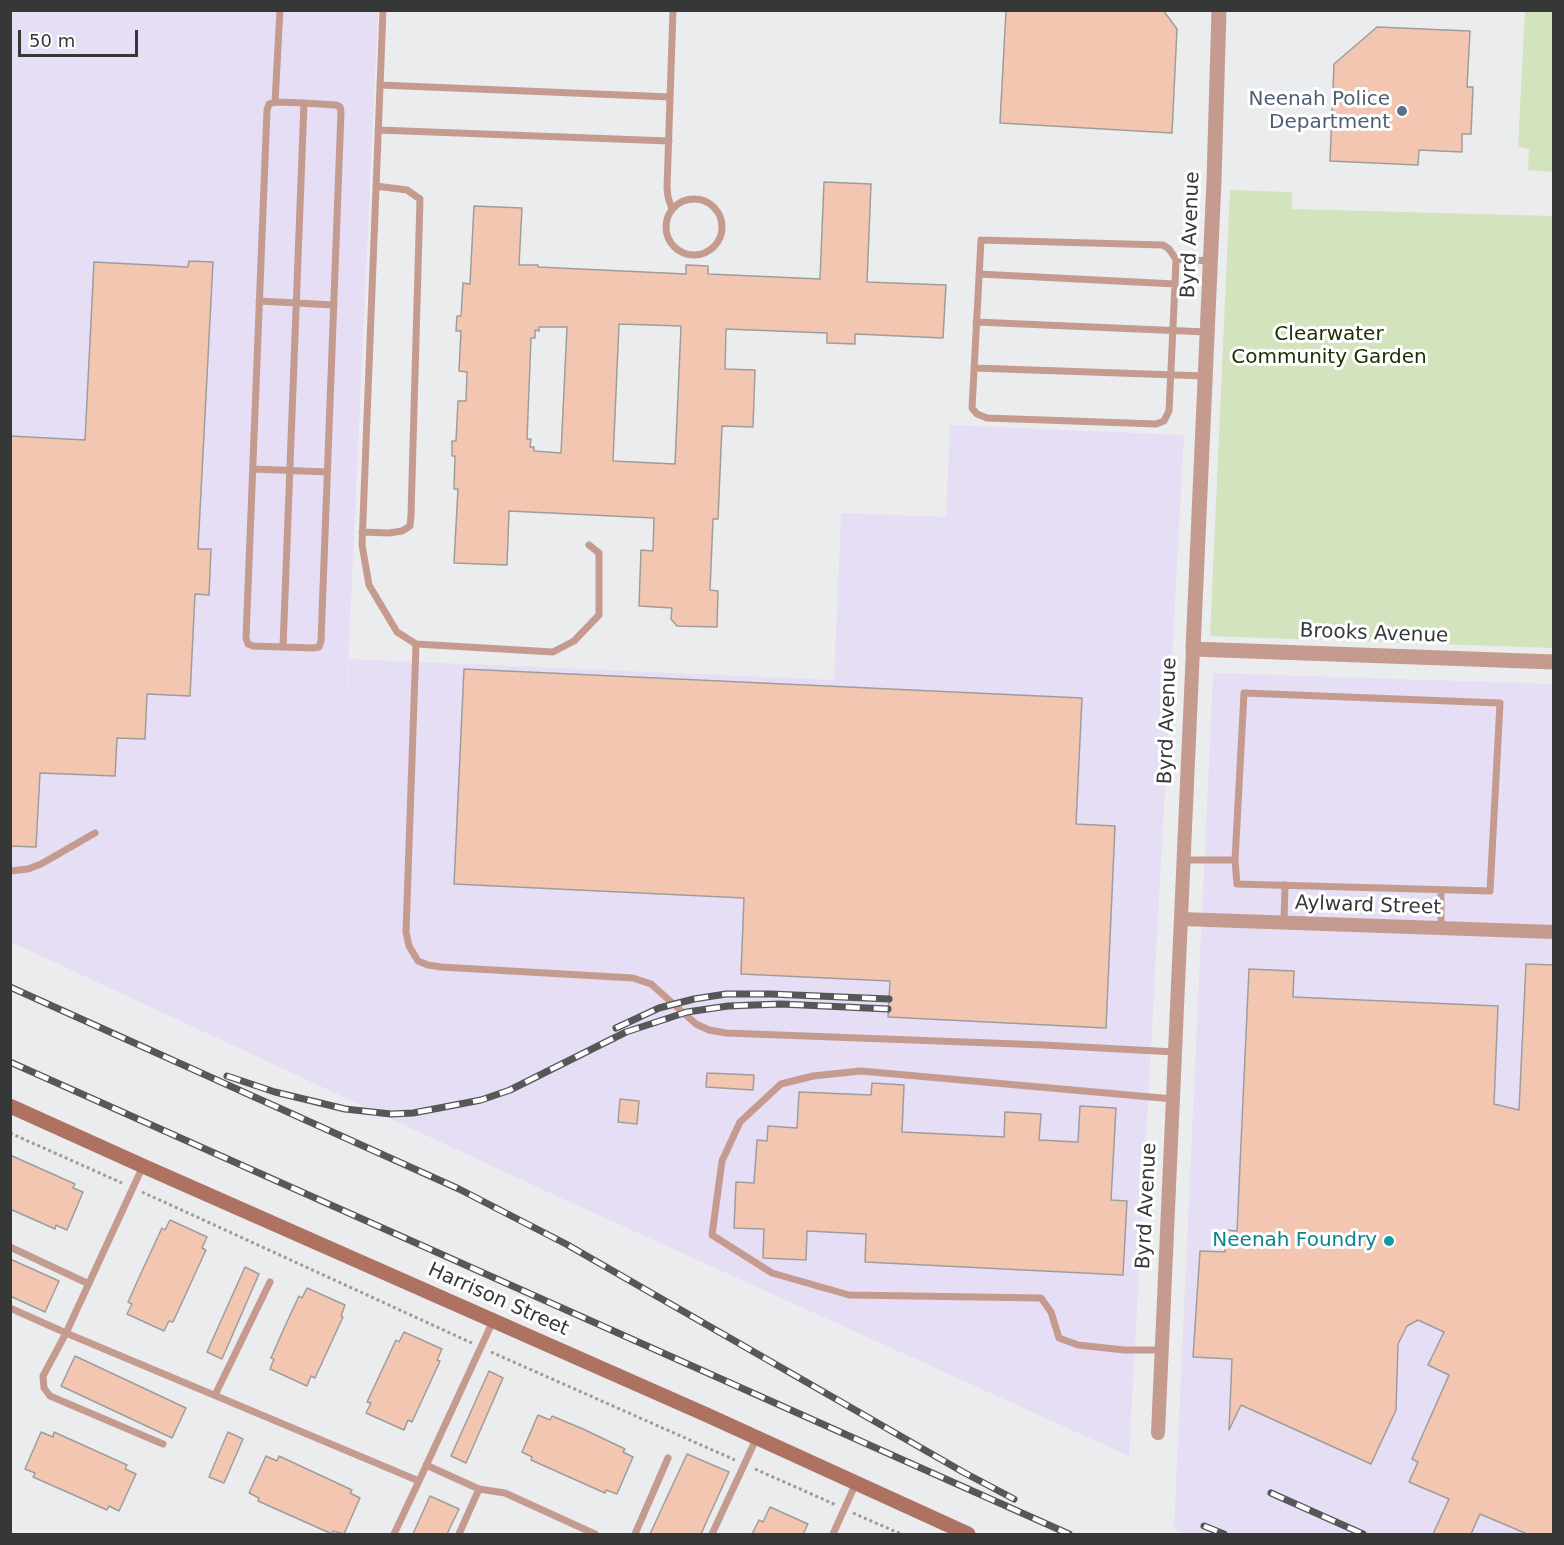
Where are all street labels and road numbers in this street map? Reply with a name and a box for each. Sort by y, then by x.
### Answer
street label: Byrd Avenue [1177,171,1205,299]
street label: Brooks Avenue [1299,619,1449,649]
street label: Byrd Avenue [1154,657,1182,785]
street label: Aylward Street [1295,891,1441,921]
street label: Byrd Avenue [1132,1142,1162,1270]
street label: Harrison Street [424,1258,572,1342]

